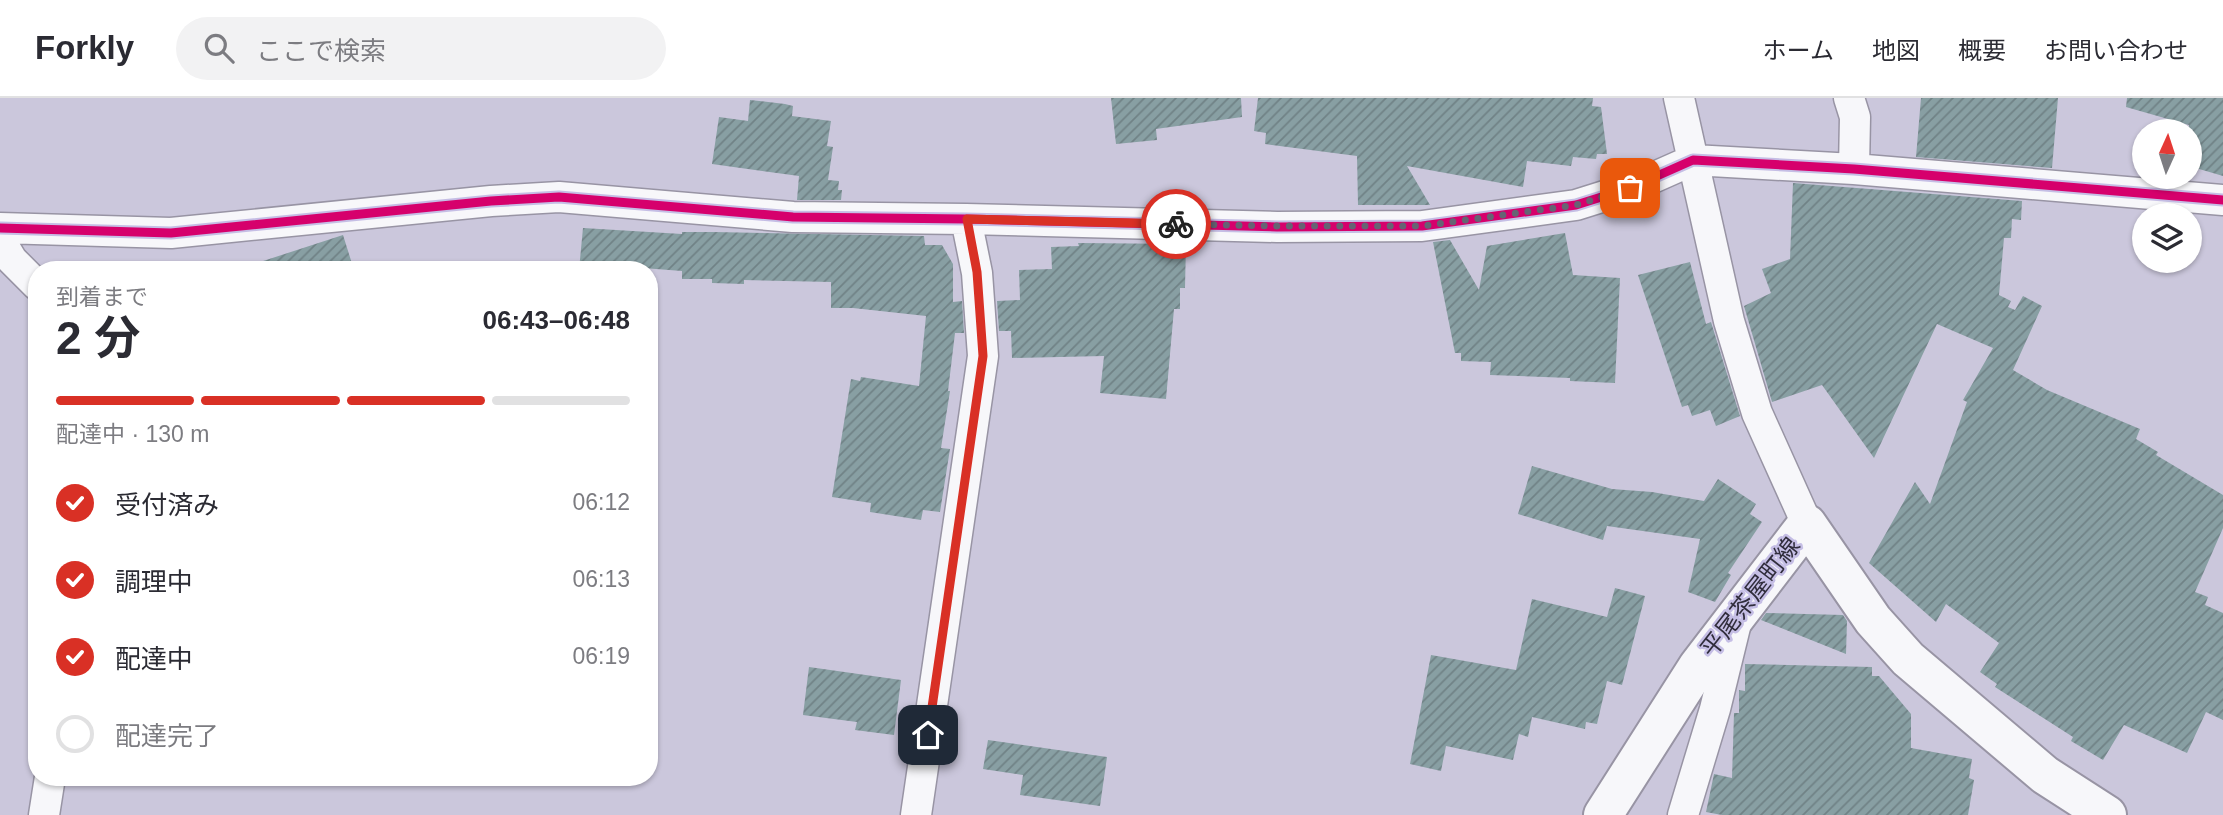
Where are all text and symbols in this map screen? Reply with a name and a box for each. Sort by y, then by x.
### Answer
search box [176,17,666,80]
text: Forkly [35,29,134,66]
icon: search [200,29,238,67]
text: ここで検索 [256,36,386,66]
text: ホーム [1763,37,1834,64]
text: 地図 [1872,37,1920,64]
text: 概要 [1958,37,2006,64]
text: お問い合わせ [2044,37,2188,64]
north arrow [2132,119,2202,189]
map controls [2132,119,2202,273]
pin [1600,158,1660,218]
icon: bag [1611,169,1649,207]
courier [1141,189,1211,259]
button: layers [2132,203,2202,273]
icon: bike [1157,205,1195,243]
text: 到着まで [56,284,148,310]
text: 06:43–06:48 [483,305,630,335]
text: 2 分 [56,312,140,364]
text: 配達中 · 130 m [56,421,209,447]
icon: check [56,484,94,522]
text: 06:12 [572,489,630,515]
text: 受付済み [115,490,219,520]
street label: 平尾茶屋町線 [1695,532,1805,662]
icon: check [56,561,94,599]
text: 06:13 [572,566,630,592]
text: 調理中 [115,567,193,597]
icon: check [56,638,94,676]
text: 06:19 [572,643,630,669]
text: 配達中 [115,644,193,674]
pin [898,705,958,765]
icon: home [909,716,947,754]
text: 配達完了 [115,721,219,751]

